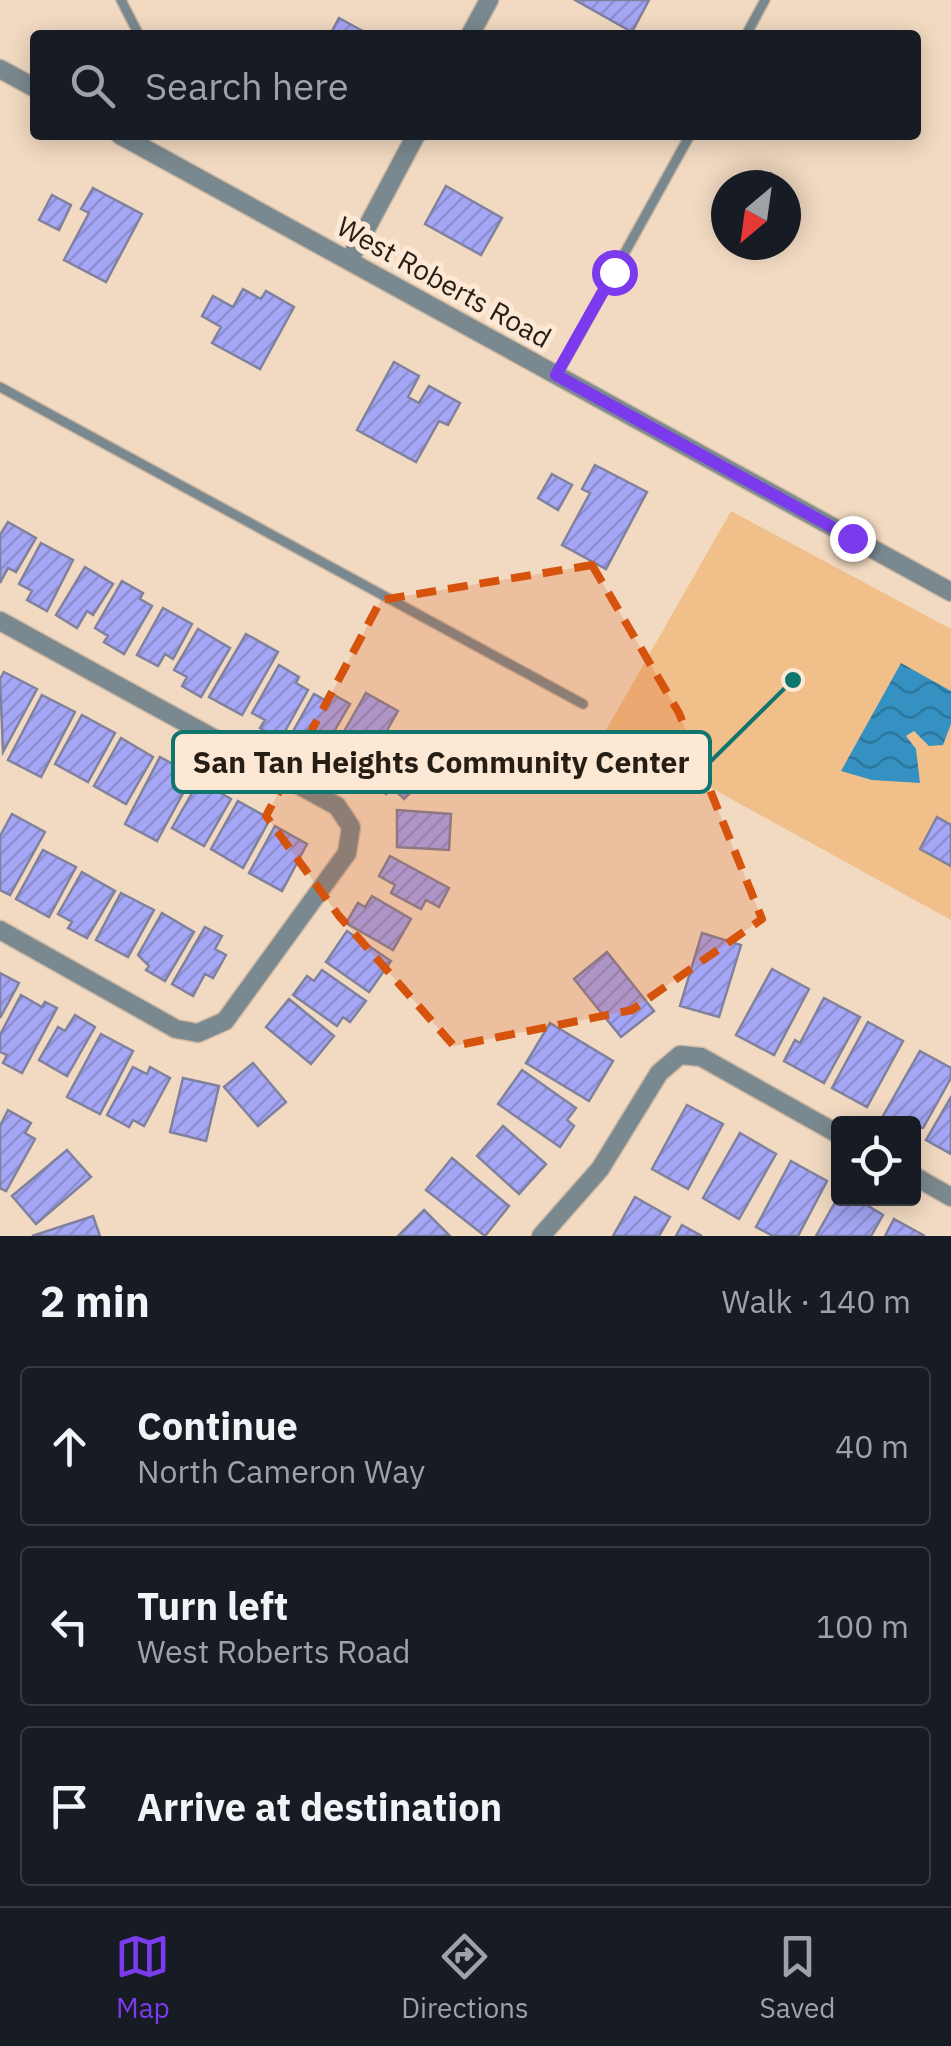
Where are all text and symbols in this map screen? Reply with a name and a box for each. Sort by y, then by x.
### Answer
search box [30,30,921,140]
icon: search [65,58,120,113]
text: Search here [145,61,349,110]
north arrow [711,170,801,260]
street label: West Roberts Road [331,207,558,356]
route start [592,250,638,296]
route end [830,516,876,562]
callout: San Tan Heights Community Center [173,732,710,792]
text: San Tan Heights Community Center [192,742,690,781]
map controls [831,1116,921,1206]
button: locate [831,1116,921,1206]
text: 2 min [40,1274,150,1329]
text: Walk · 140 m [722,1280,911,1322]
text: Continue [137,1401,298,1450]
icon: ahead [42,1419,97,1474]
text: 40 m [835,1425,909,1467]
text: North Cameron Way [137,1450,425,1492]
text: Turn left [137,1581,288,1630]
icon: left [42,1599,97,1654]
text: 100 m [816,1605,909,1647]
text: West Roberts Road [137,1630,411,1672]
icon: arrive [42,1779,97,1834]
text: Arrive at destination [137,1782,502,1831]
tab: Map [115,1929,170,2026]
tab: Directions [401,1929,529,2026]
tab: Saved [759,1929,836,2026]

